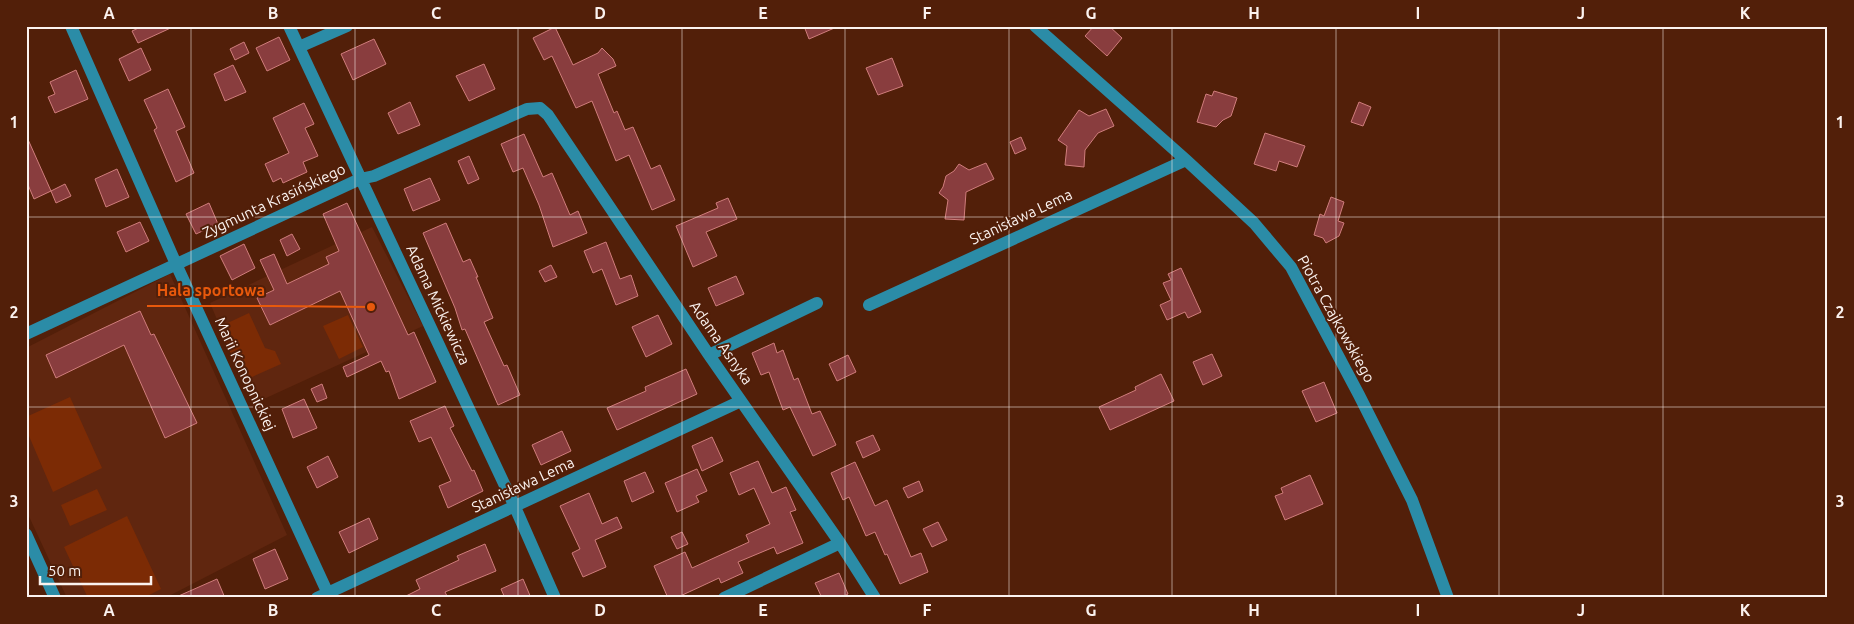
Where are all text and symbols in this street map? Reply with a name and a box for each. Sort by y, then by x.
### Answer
text: A [103,4,115,22]
text: B [268,4,278,22]
text: C [431,4,441,22]
text: D [594,4,606,22]
text: E [758,4,768,22]
text: F [923,4,932,22]
text: G [1085,4,1097,22]
text: H [1248,4,1260,22]
text: I [1416,4,1420,22]
text: J [1577,4,1585,22]
text: K [1740,4,1751,22]
text: 1 [9,113,19,131]
text: 1 [1835,113,1845,131]
street label: Zygmunta Krasińskiego [200,160,348,241]
street label: Stanisława Lema [967,185,1075,248]
street label: Adama Mickiewicza [403,242,474,367]
street label: Piotra Czajkowskiego [1294,252,1378,385]
callout: Hala sportowa [147,275,275,306]
text: Hala sportowa [157,281,265,299]
street label: Adama Asnyka [686,298,756,388]
text: 2 [9,303,19,321]
text: 2 [1835,303,1845,321]
street label: Marii Konopnickiej [212,314,279,433]
street label: Stanisława Lema [469,453,577,516]
text: 3 [9,492,19,510]
text: 3 [1835,492,1845,510]
scale bar [40,554,151,586]
text: 50 m [48,562,81,579]
text: A [103,601,115,619]
text: B [268,601,278,619]
text: C [431,601,441,619]
text: D [594,601,606,619]
text: E [758,601,768,619]
text: F [923,601,932,619]
text: G [1085,601,1097,619]
text: H [1248,601,1260,619]
text: I [1416,601,1420,619]
text: J [1577,601,1585,619]
text: K [1740,601,1751,619]

